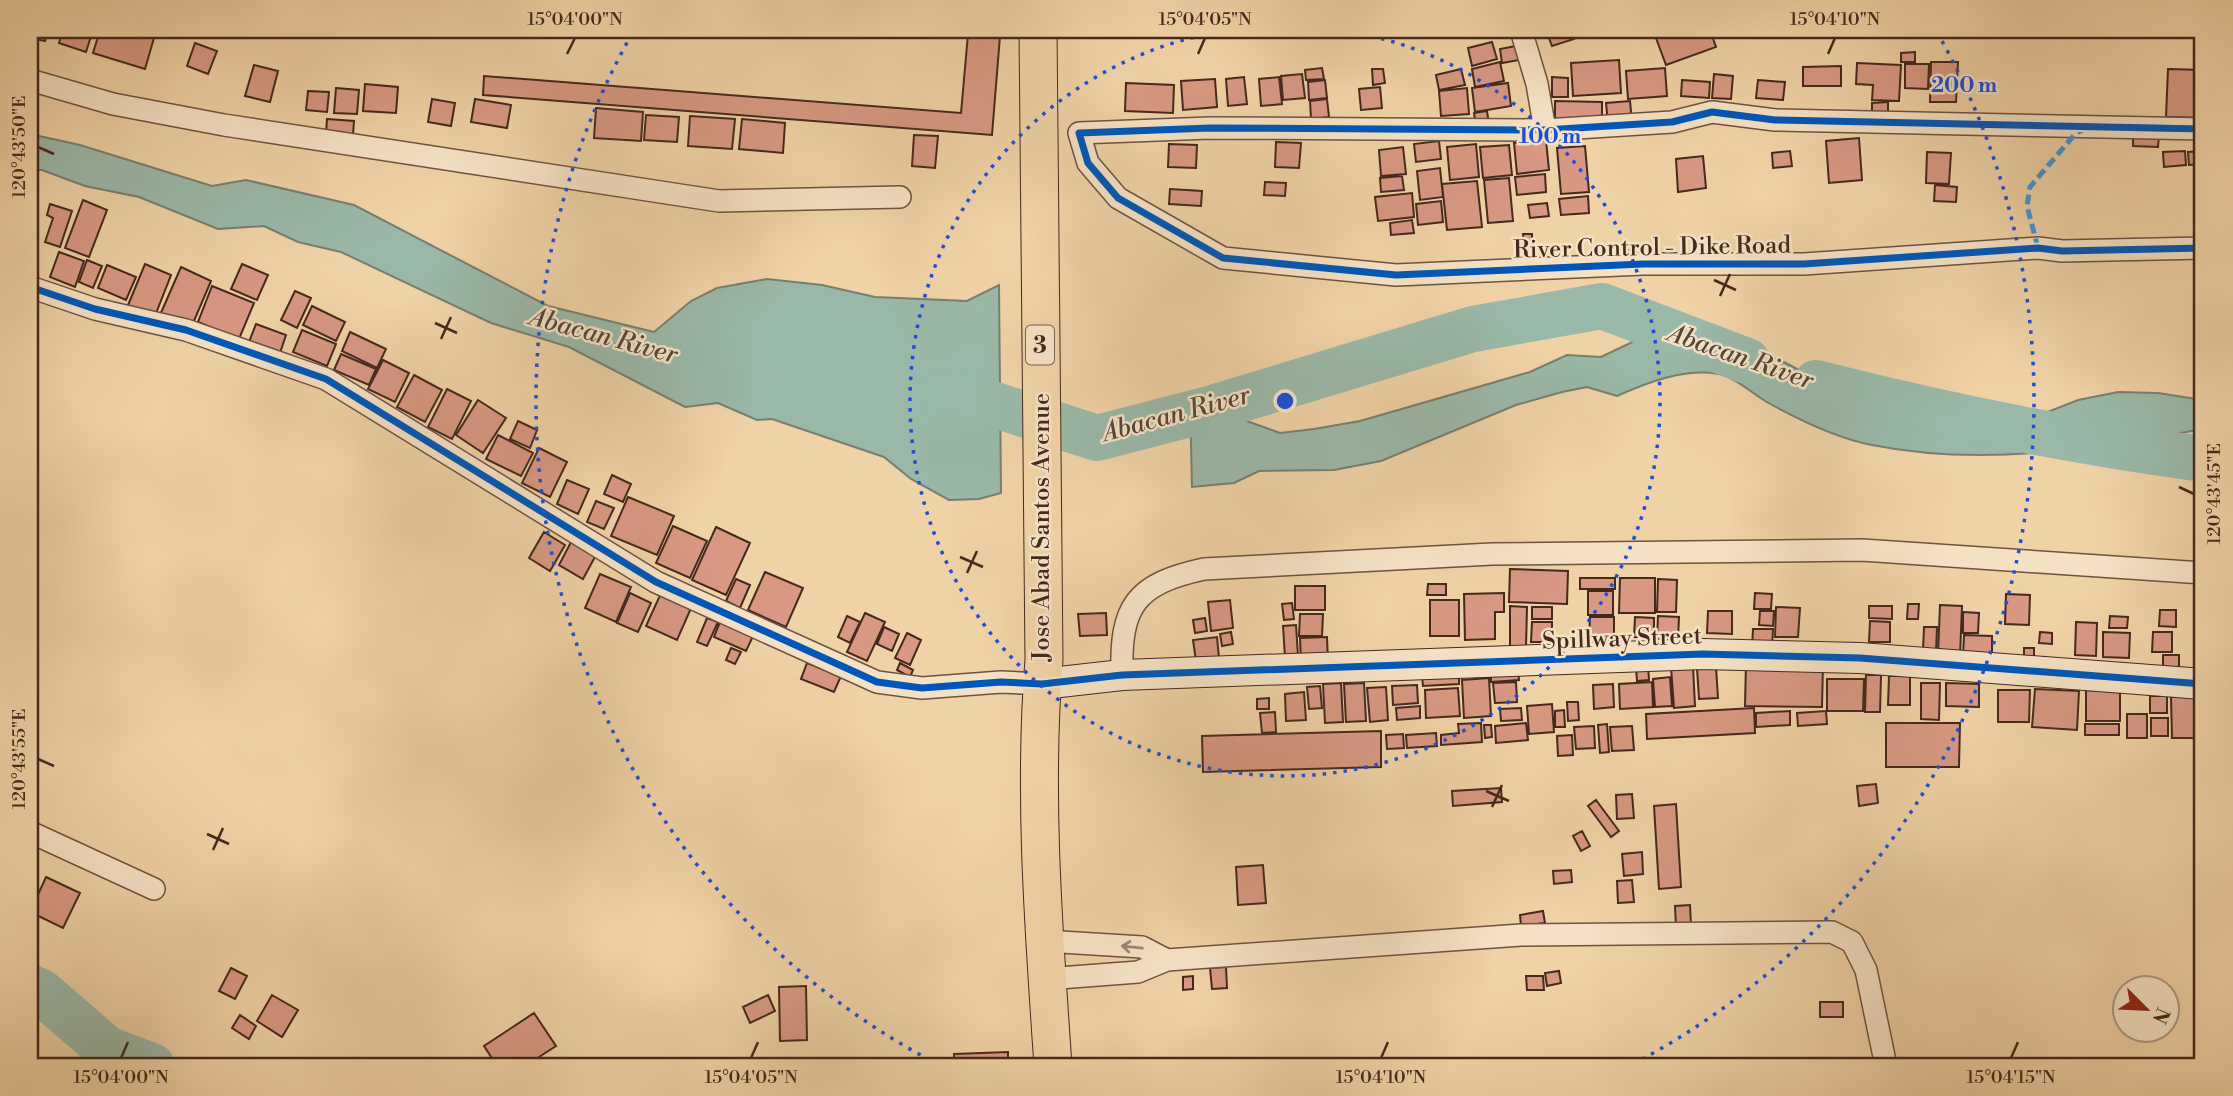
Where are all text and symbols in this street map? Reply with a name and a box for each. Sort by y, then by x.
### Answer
text: 15°04'00"N [527,8,623,31]
text: 15°04'05"N [1158,8,1252,31]
text: 15°04'10"N [1790,8,1881,31]
text: 200 m [1931,73,1997,99]
text: 120°43'50"E [8,96,31,198]
text: 100 m [1519,124,1581,150]
street label: River Control - Dike Road [1513,231,1792,265]
water label: Abacan River [523,300,682,371]
water label: Abacan River [1661,316,1819,397]
road number: 3 [1026,326,1054,364]
water label: Abacan River [1096,379,1255,450]
centre of rings [1273,389,1297,413]
street label: Jose Abad Santos Avenue [1027,393,1057,662]
text: 120°43'45"E [2203,443,2226,545]
street label: Spillway Street [1541,621,1703,657]
text: 120°43'55"E [8,709,31,809]
one-way arrow [1121,940,1144,953]
north arrow [2110,974,2180,1044]
text: N [2147,1004,2175,1027]
text: 15°04'00"N [73,1066,169,1089]
text: 15°04'05"N [704,1066,798,1089]
text: 15°04'10"N [1336,1066,1427,1089]
text: 15°04'15"N [1966,1066,2056,1089]

